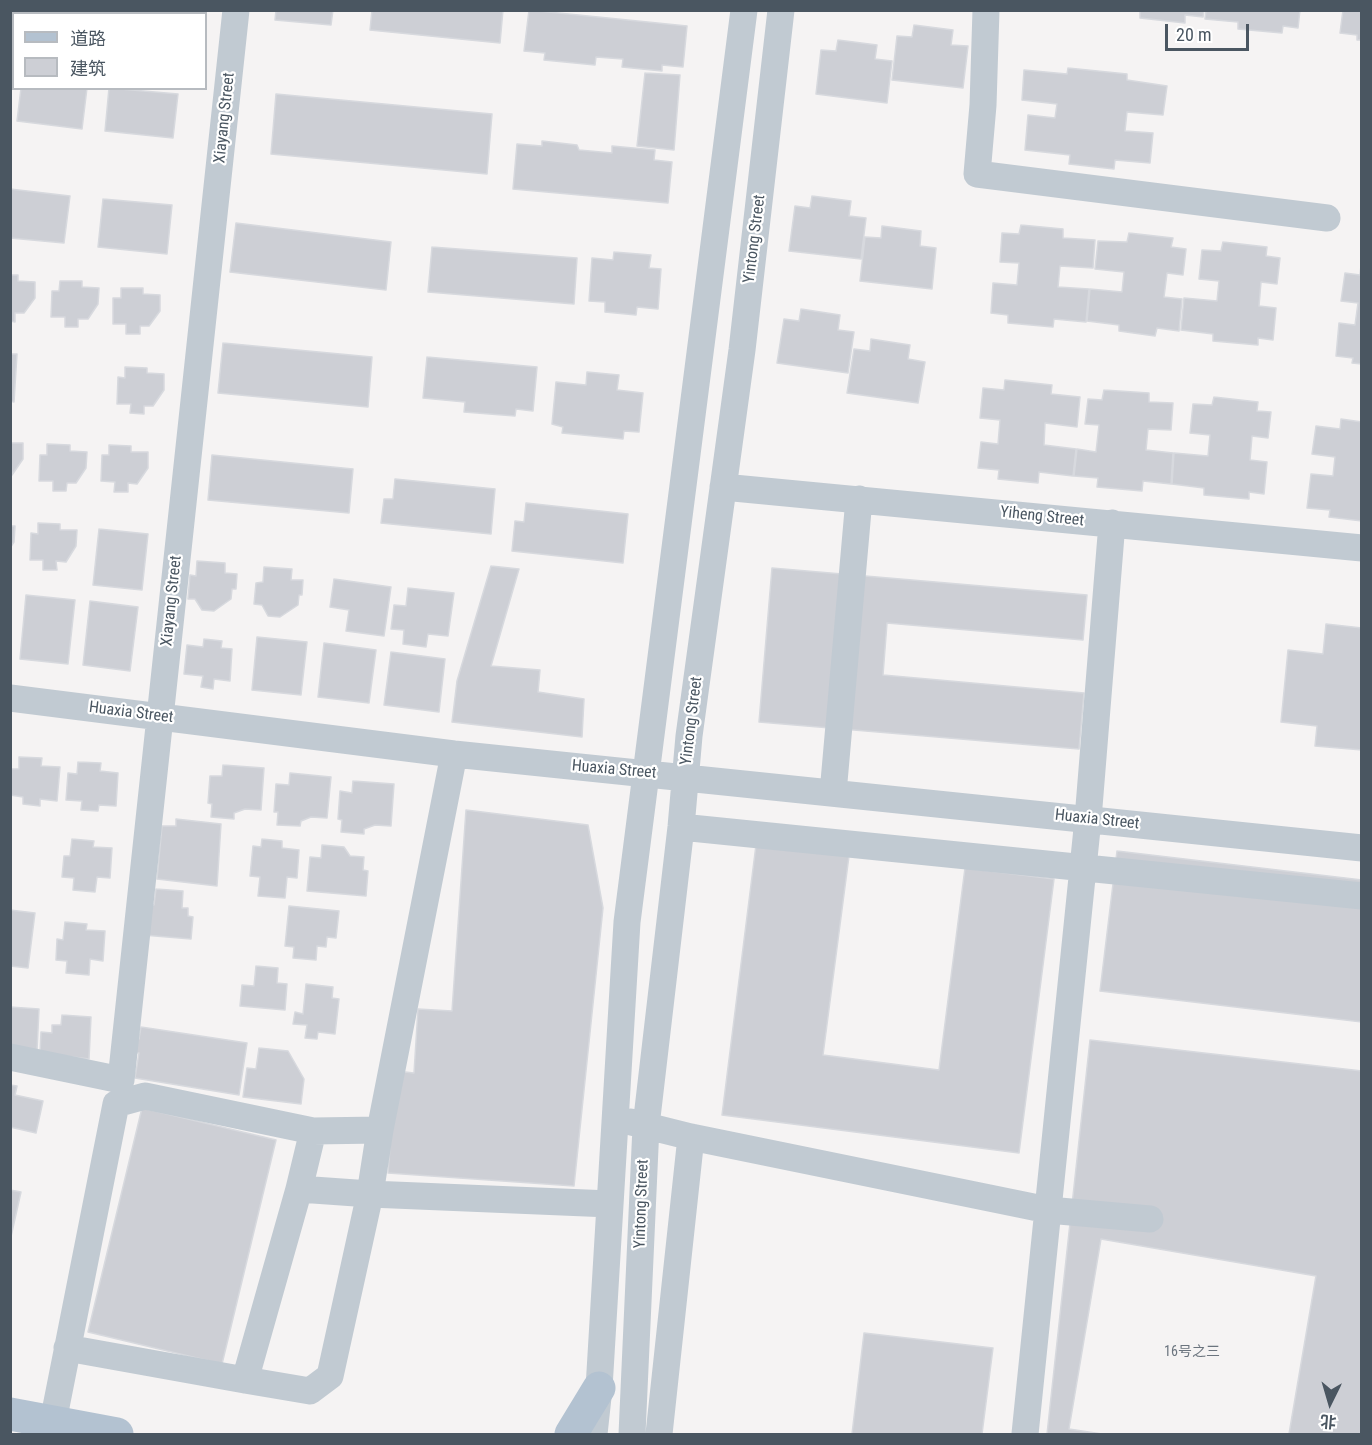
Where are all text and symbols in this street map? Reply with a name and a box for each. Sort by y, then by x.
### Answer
legend [12,12,207,90]
scale bar [1168,12,1252,50]
text: 20 m [1176,24,1211,45]
text: 道路 [70,28,106,49]
text: 建筑 [70,58,106,79]
street label: Xiayang Street [211,72,239,164]
street label: Yintong Street [740,194,770,284]
street label: Yiheng Street [999,503,1085,531]
street label: Xiayang Street [158,555,186,647]
street label: Yintong Street [677,676,707,766]
street label: Huaxia Street [88,698,174,728]
street label: Huaxia Street [571,757,657,783]
street label: Huaxia Street [1054,806,1140,834]
street label: Yintong Street [631,1159,653,1249]
house number: 16号之三 [1164,1344,1220,1360]
north arrow [1300,1373,1360,1433]
text: 北 [1320,1411,1337,1432]

